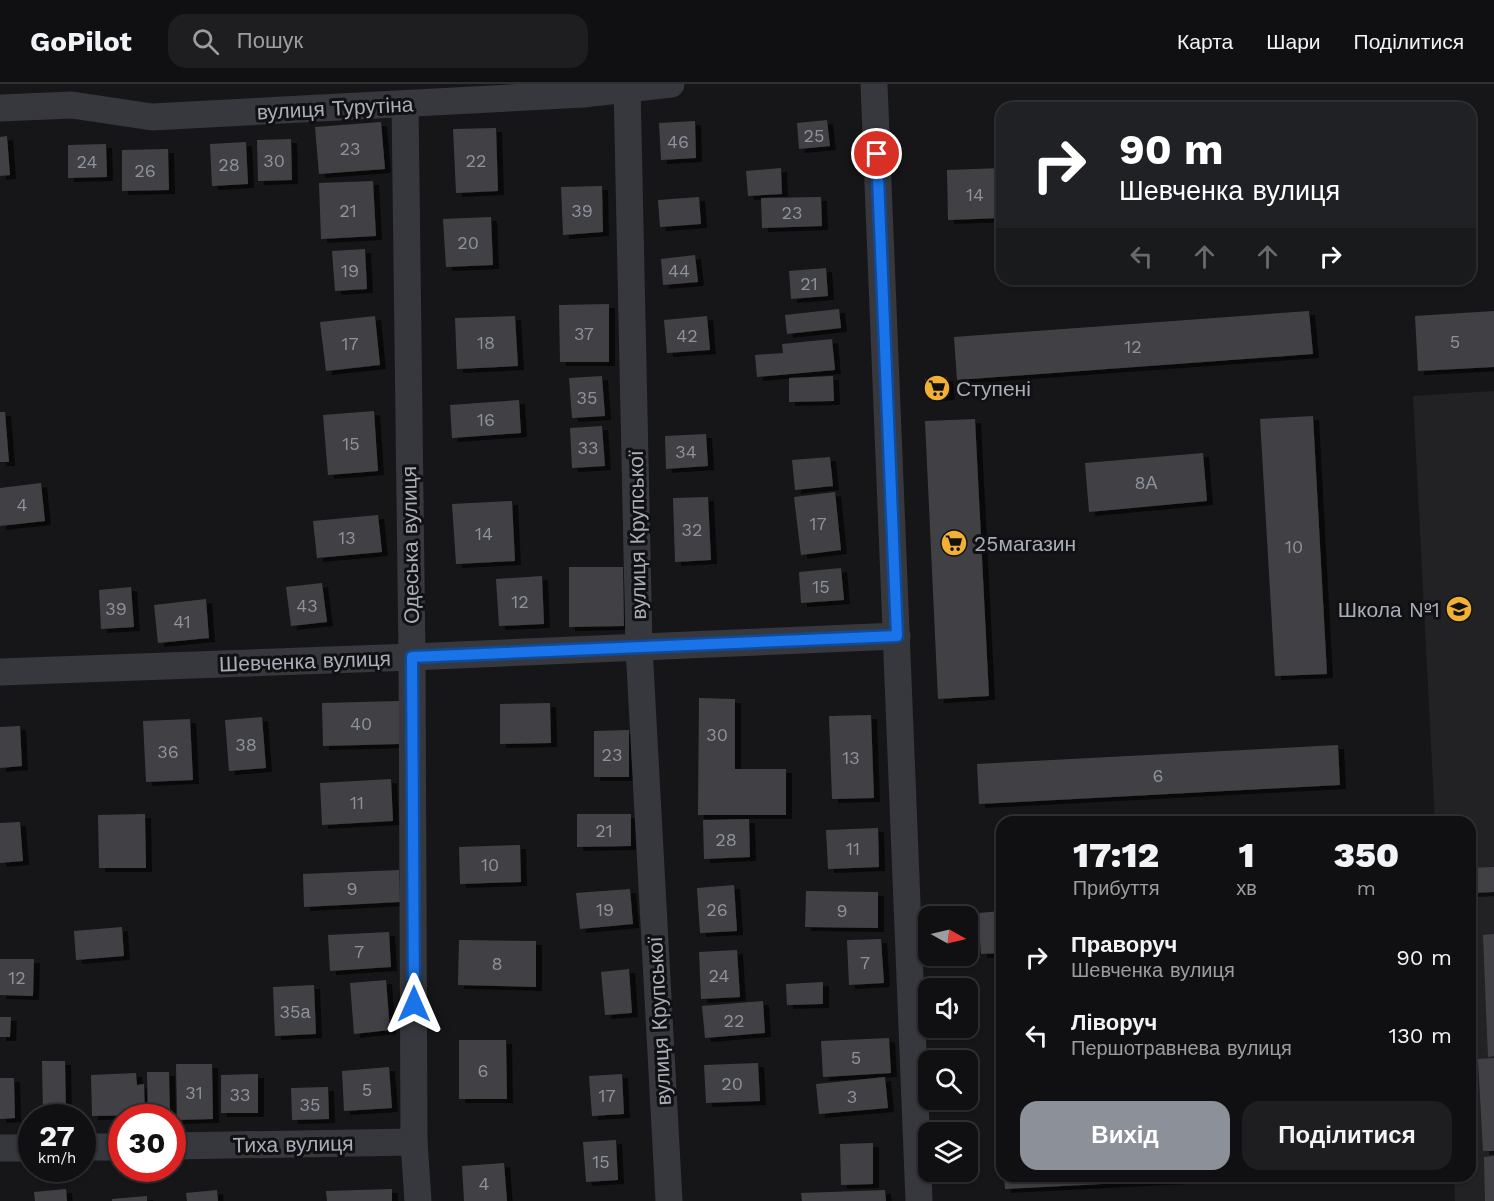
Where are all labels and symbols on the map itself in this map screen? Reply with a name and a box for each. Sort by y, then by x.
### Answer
street label: вулиця Турутіна [256,91,414,125]
house number: 25 [804,125,824,146]
pin [851,128,902,179]
house number: 46 [667,131,689,152]
house number: 23 [340,138,361,159]
house number: 30 [263,150,285,171]
house number: 22 [466,150,487,171]
house number: 24 [77,151,97,172]
house number: 28 [218,154,240,175]
house number: 26 [134,160,156,181]
house number: 14 [966,184,984,205]
house number: 21 [339,200,357,221]
house number: 39 [571,200,593,221]
house number: 23 [782,202,803,223]
house number: 20 [457,232,479,253]
house number: 19 [341,260,359,281]
house number: 44 [668,260,690,281]
house number: 21 [800,273,818,294]
house number: 37 [574,323,594,344]
house number: 42 [676,325,698,346]
house number: 5 [1450,331,1460,352]
house number: 18 [477,332,495,353]
house number: 17 [341,333,359,354]
house number: 12 [1124,336,1142,357]
supermarket icon: Ступені [922,373,952,403]
place label: Ступені [956,376,1031,401]
house number: 35 [577,387,597,408]
house number: 16 [477,409,495,430]
house number: 15 [342,433,360,454]
house number: 33 [578,437,599,458]
house number: 34 [675,441,697,462]
street label: вулиця Крупської [623,450,651,620]
street label: Одеська вулиця [396,466,424,624]
house number: 8А [1134,472,1158,493]
house number: 4 [17,494,28,515]
house number: 17 [809,513,827,534]
house number: 32 [682,519,703,540]
house number: 14 [475,523,493,544]
house number: 13 [338,527,356,548]
supermarket icon: 25магазин [939,528,969,558]
place label: 25магазин [974,531,1076,556]
house number: 10 [1285,536,1303,557]
house number: 15 [812,576,830,597]
house number: 12 [511,591,529,612]
school or university icon: Школа №1 [1444,594,1474,624]
house number: 43 [296,595,318,616]
place label: Школа №1 [1338,597,1440,622]
house number: 39 [105,598,127,619]
house number: 41 [173,611,191,632]
street label: Шевченка вулиця [219,646,391,676]
house number: 40 [350,713,372,734]
house number: 30 [706,724,728,745]
house number: 38 [235,734,257,755]
house number: 36 [157,741,179,762]
house number: 23 [602,744,623,765]
house number: 13 [842,747,860,768]
house number: 6 [1153,765,1163,786]
house number: 11 [350,792,364,813]
house number: 21 [595,820,613,841]
house number: 28 [715,829,737,850]
house number: 11 [846,838,860,859]
house number: 10 [481,854,499,875]
house number: 9 [346,878,358,899]
house number: 19 [596,899,614,920]
house number: 26 [706,899,728,920]
house number: 9 [836,900,848,921]
north arrow [918,906,978,966]
street label: вулиця Крупської [642,936,676,1106]
house number: 7 [354,941,364,962]
house number: 7 [860,952,870,973]
house number: 8 [491,953,503,974]
house number: 24 [709,965,729,986]
house number: 12 [8,967,26,988]
position arrow [382,972,446,1036]
house number: 35а [280,1001,311,1022]
house number: 22 [724,1010,745,1031]
house number: 5 [851,1047,861,1068]
house number: 6 [478,1060,488,1081]
house number: 20 [721,1073,743,1094]
house number: 5 [362,1079,372,1100]
house number: 31 [185,1082,203,1103]
house number: 33 [230,1084,251,1105]
house number: 17 [598,1085,616,1106]
house number: 3 [847,1086,857,1107]
house number: 35 [300,1094,320,1115]
speed limit sign: 30 [108,1104,186,1182]
street label: Тиха вулиця [232,1130,354,1158]
house number: 15 [592,1151,610,1172]
house number: 4 [479,1173,490,1194]

